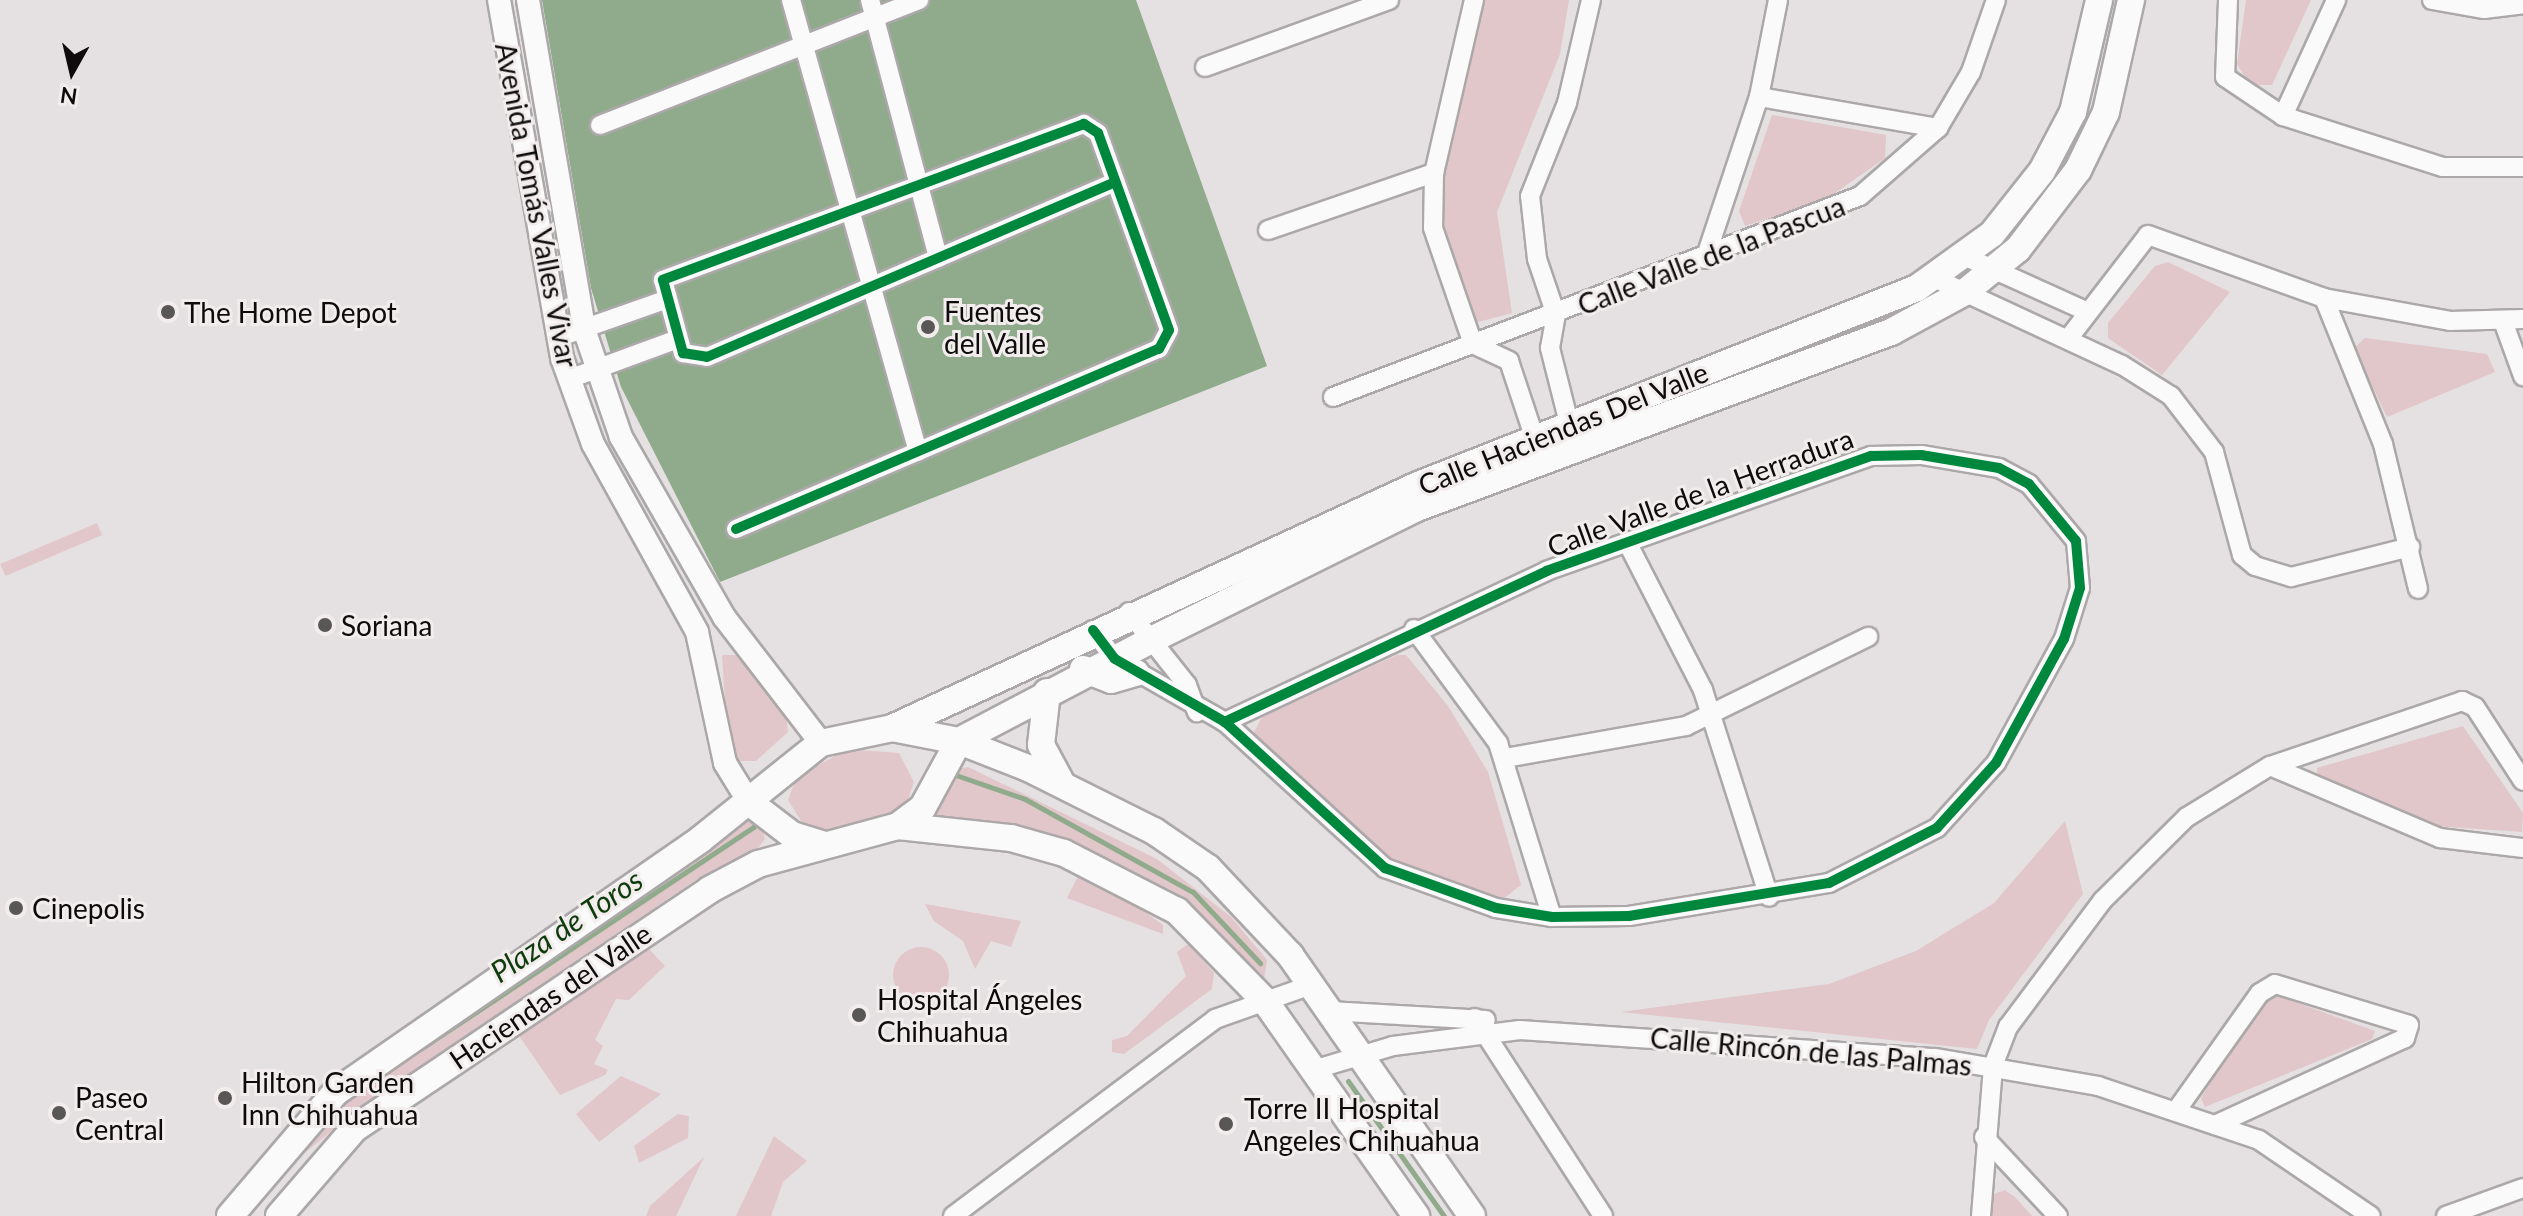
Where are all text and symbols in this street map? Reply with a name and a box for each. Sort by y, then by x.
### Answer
north arrow [32,32,112,112]
street label: Avenida Tomás Valles Vivar [489,38,585,372]
text: N [58,82,79,111]
street label: Calle Valle de la Pascua [1572,188,1850,322]
place label: Fuentes del Valle [944,294,1047,360]
place label: The Home Depot [184,295,397,329]
marker: The Home Depot [159,303,177,321]
marker: Fuentes del Valle [919,318,937,336]
street label: Calle Haciendas Del Valle [1413,354,1713,502]
street label: Calle Valle de la Herradura [1542,421,1858,563]
place label: Soriana [341,608,432,642]
marker: Soriana [316,616,334,634]
water label: Plaza de Toros [483,861,649,989]
place label: Cinepolis [32,891,145,925]
marker: Cinepolis [7,899,25,917]
street label: Haciendas del Valle [442,916,658,1076]
place label: Hospital Ángeles Chihuahua [877,982,1083,1048]
marker: Hospital Ángeles Chihuahua [848,1004,870,1026]
street label: Calle Rincón de las Palmas [1649,1020,1973,1082]
place label: Hilton Garden Inn Chihuahua [241,1065,418,1131]
place label: Paseo Central [75,1080,164,1146]
marker: Hilton Garden Inn Chihuahua [216,1089,234,1107]
place label: Torre II Hospital Angeles Chihuahua [1244,1091,1480,1157]
marker: Paseo Central [50,1104,68,1122]
marker: Torre II Hospital Angeles Chihuahua [1215,1113,1237,1135]

